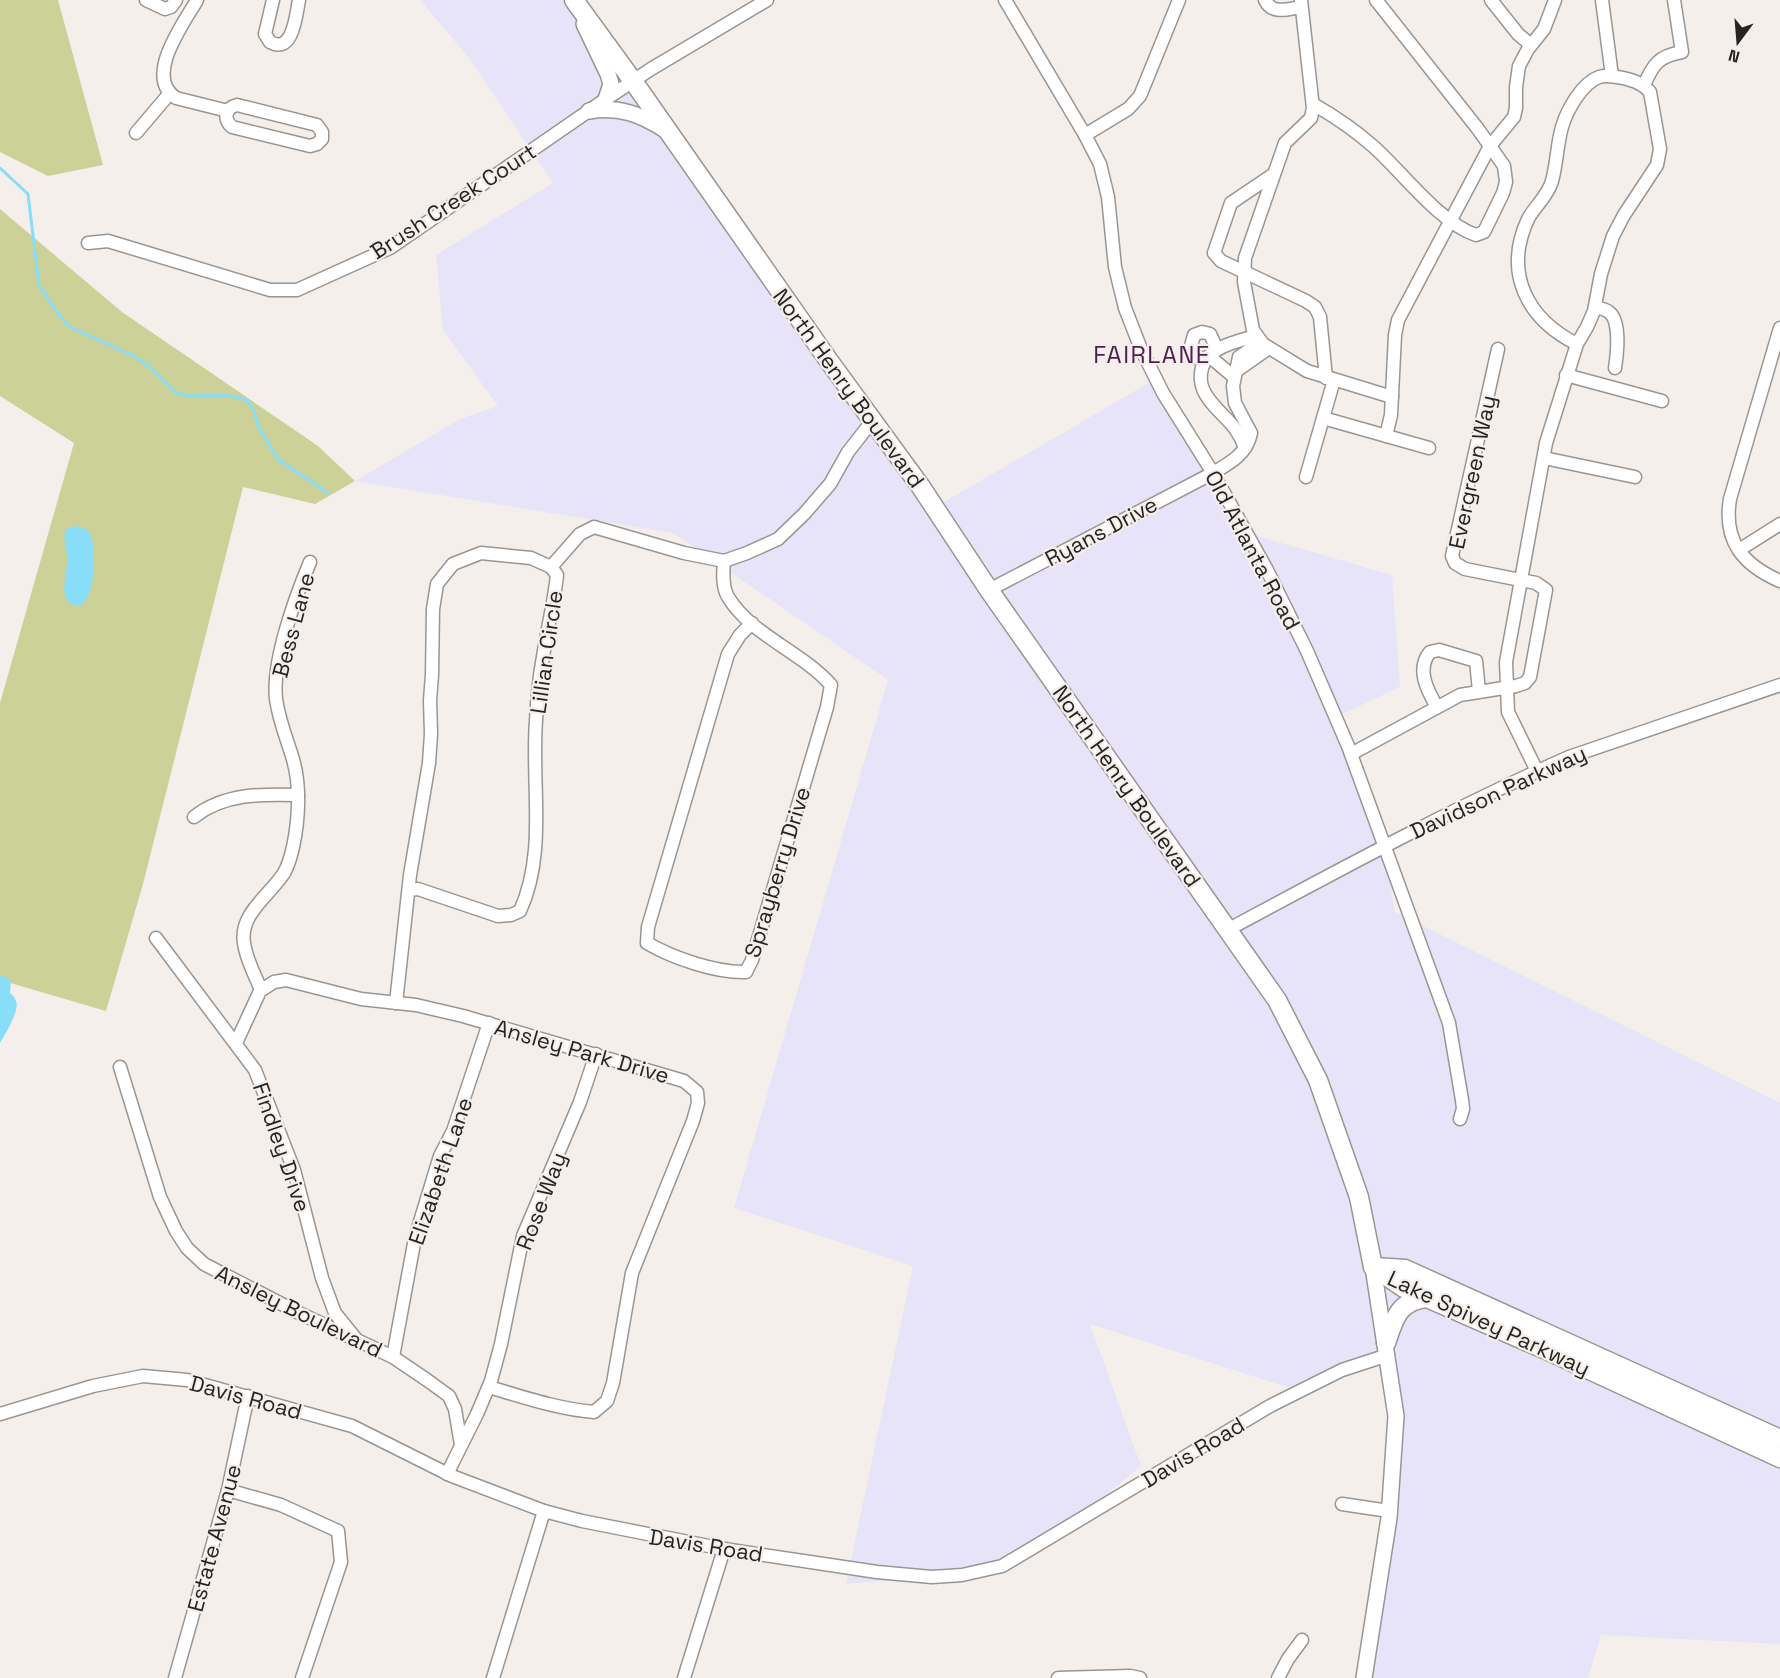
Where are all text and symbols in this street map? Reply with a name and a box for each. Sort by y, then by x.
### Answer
north arrow [1708,12,1768,72]
text: N [1726,44,1742,68]
street label: Brush Creek Court [365,137,541,265]
street label: North Henry Boulevard [767,283,931,493]
district label: FAIRLANE [1093,339,1211,370]
street label: Evergreen Way [1442,392,1502,552]
street label: Old Atlanta Road [1199,465,1307,635]
street label: Ryans Drive [1040,490,1162,572]
street label: Bess Lane [266,569,320,681]
street label: Lillian Circle [523,588,569,716]
street label: North Henry Boulevard [1047,680,1207,892]
street label: Davidson Parkway [1405,739,1591,845]
street label: Sprayberry Drive [738,783,816,961]
street label: Ansley Park Drive [491,1013,673,1089]
street label: Findley Drive [247,1079,317,1215]
street label: Elizabeth Lane [402,1093,478,1249]
street label: Rose Way [510,1148,572,1254]
street label: Ansley Boulevard [211,1258,387,1364]
street label: Lake Spivey Parkway [1383,1264,1595,1382]
street label: Davis Road [187,1369,305,1425]
street label: Davis Road [1136,1410,1250,1494]
street label: Estate Avenue [181,1461,247,1615]
street label: Davis Road [647,1522,765,1568]

